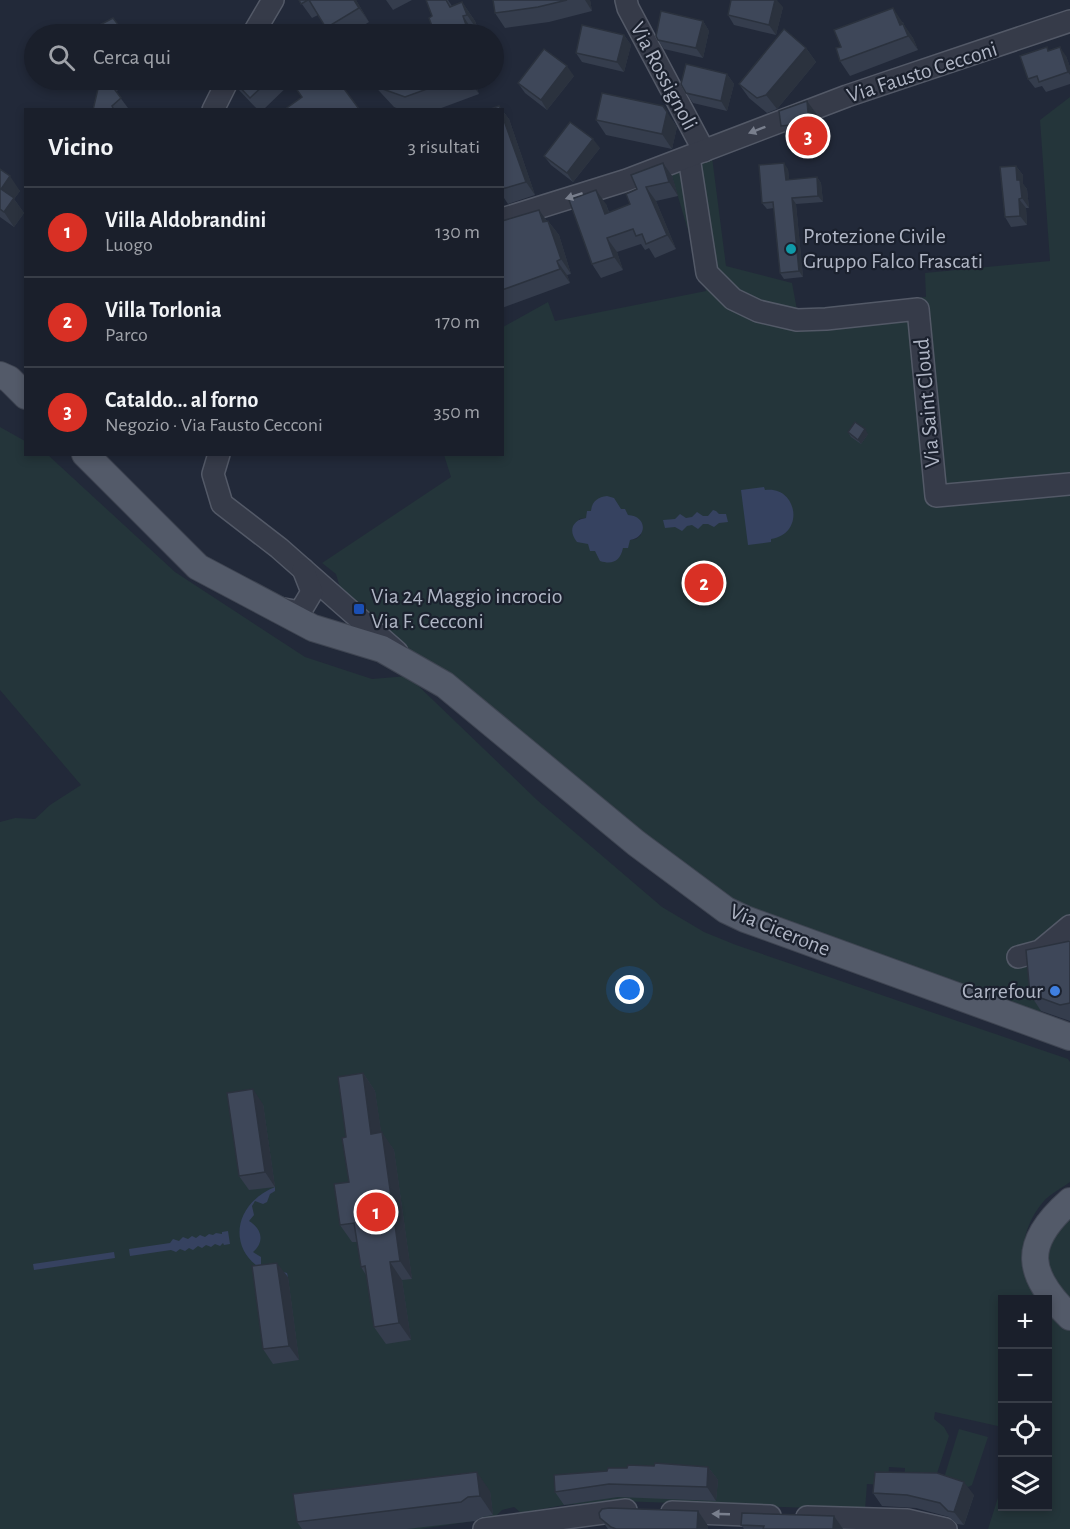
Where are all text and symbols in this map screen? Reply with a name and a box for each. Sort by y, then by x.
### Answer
street label: Via Rossignoli [626,18,702,134]
search box [24,24,504,90]
street label: Via Fausto Cecconi [844,37,1000,107]
icon: search [45,41,78,74]
text: Cerca qui [93,46,171,68]
pin: 3 [788,114,828,158]
one-way arrow [748,126,766,135]
text: Vicino [48,134,113,160]
text: 3 risultati [408,137,480,157]
one-way arrow [564,192,582,201]
text: Villa Aldobrandini [105,209,266,231]
text: 1 [64,222,71,242]
text: 130 m [435,222,480,242]
place label: Protezione Civile Gruppo Falco Frascati [803,225,983,272]
text: Luogo [105,235,153,255]
marker: Protezione Civile Gruppo Falco Frascati [784,242,798,256]
text: Villa Torlonia [105,299,222,321]
text: 2 [63,312,72,332]
text: 170 m [435,312,480,332]
text: Parco [105,325,148,345]
street label: Via Saint Cloud [910,338,944,468]
text: Cataldo... al forno [105,389,258,411]
text: 3 [63,402,72,422]
text: 350 m [434,402,480,422]
text: Negozio · Via Fausto Cecconi [105,415,323,435]
pin: 2 [684,560,724,606]
place label: Via 24 Maggio incrocio Via F. Cecconi [371,585,563,632]
marker: Via 24 Maggio incrocio Via F. Cecconi [352,602,366,616]
street label: Via Cicerone [727,900,833,960]
your location [615,975,644,1004]
place label: Carrefour [962,980,1043,1002]
marker: Carrefour [1048,984,1062,998]
pin: 1 [356,1190,395,1234]
map controls [998,1295,1052,1511]
button: + [998,1295,1052,1349]
button: − [998,1349,1052,1403]
button: locate [998,1403,1052,1457]
button: layers [998,1457,1052,1511]
one-way arrow [711,1509,730,1518]

